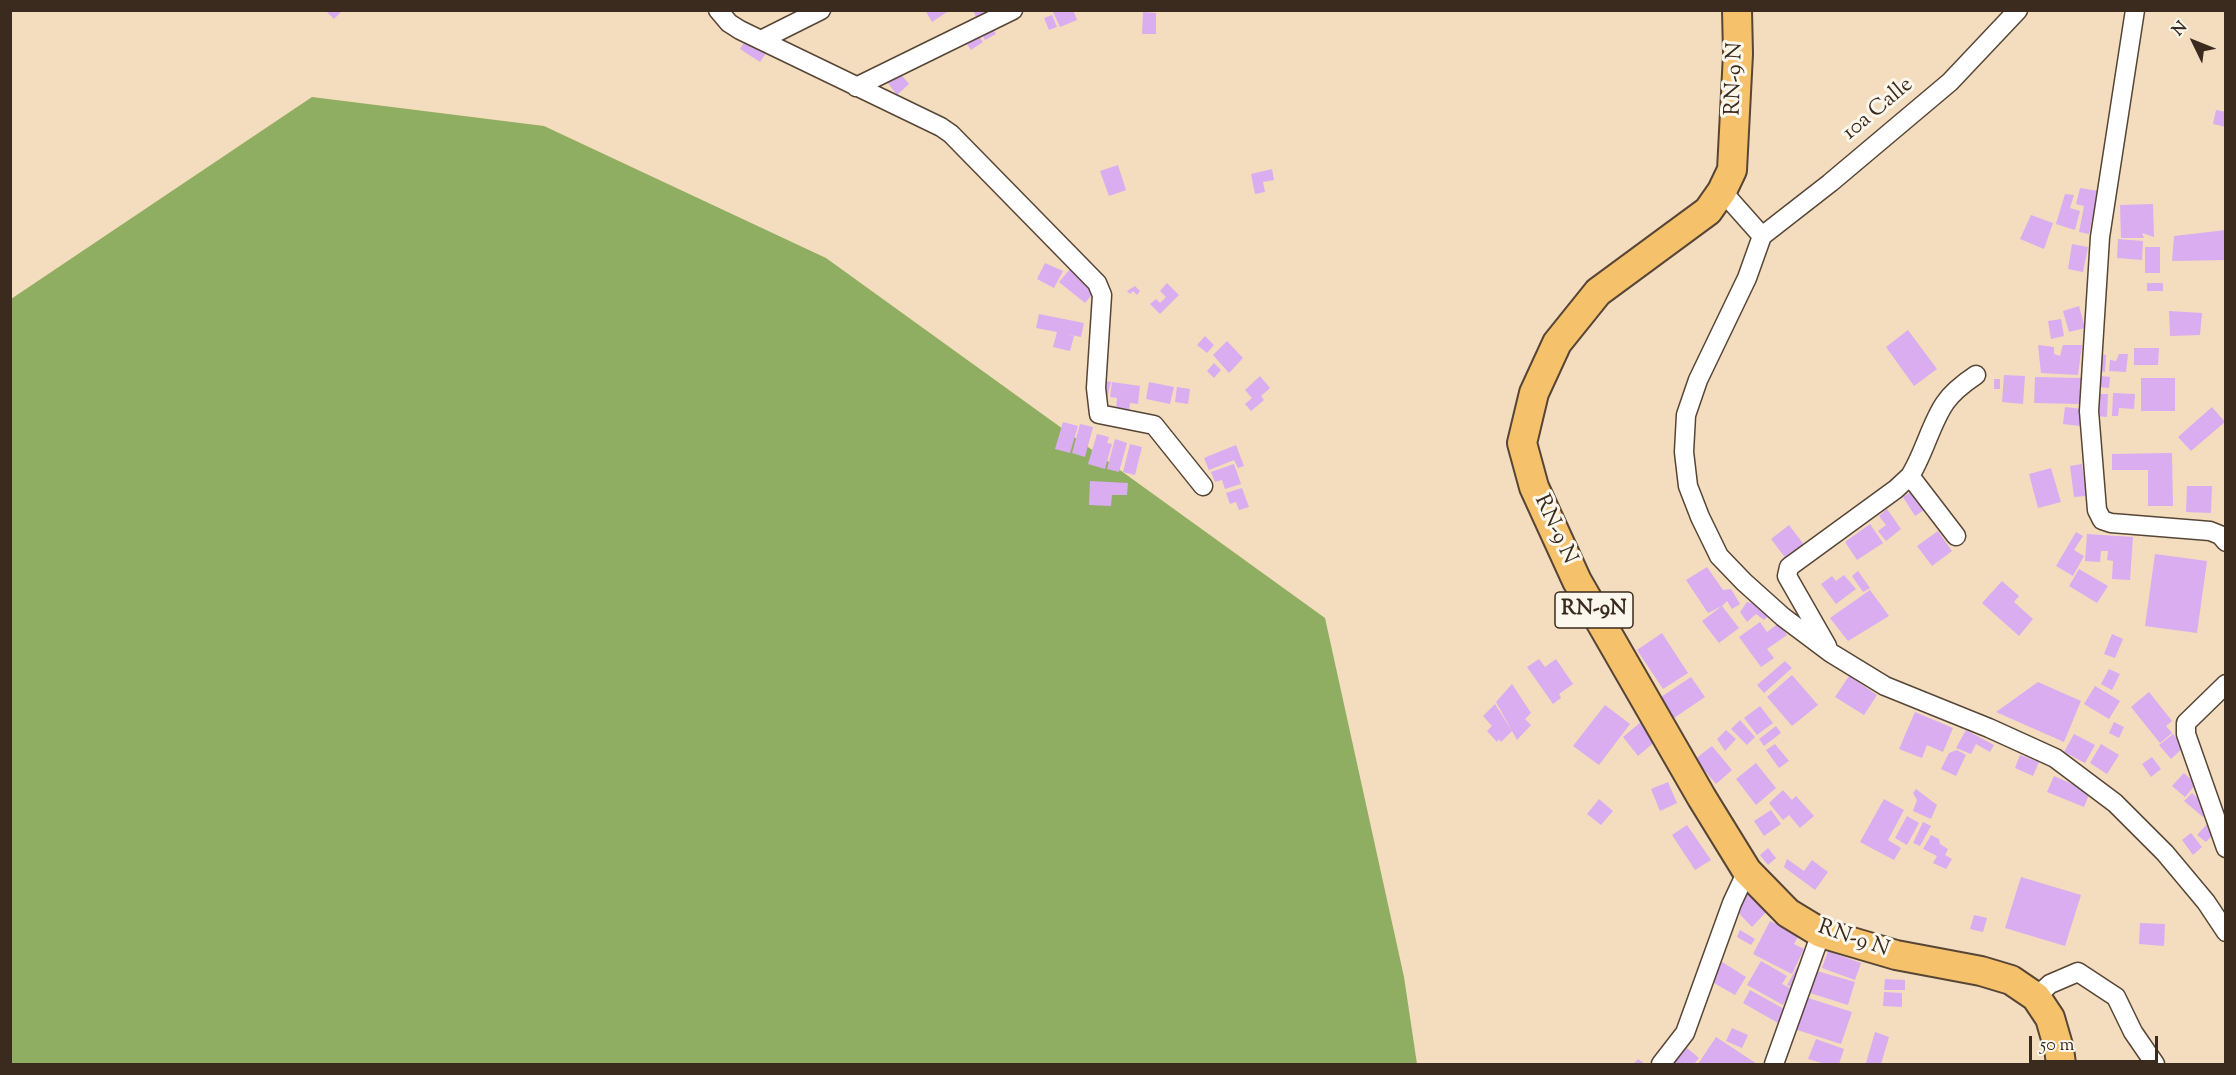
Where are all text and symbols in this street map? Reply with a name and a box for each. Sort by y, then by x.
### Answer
north arrow [2164,12,2224,72]
text: N [2168,17,2193,42]
street label: RN-9 N [1722,42,1750,116]
street label: 10a Calle [1838,73,1920,147]
street label: RN-9 N [1527,491,1581,569]
road number: RN-9N [1555,592,1633,628]
street label: RN-9 N [1814,916,1892,964]
scale bar [2032,1024,2161,1062]
text: 50 m [2040,1033,2074,1059]

